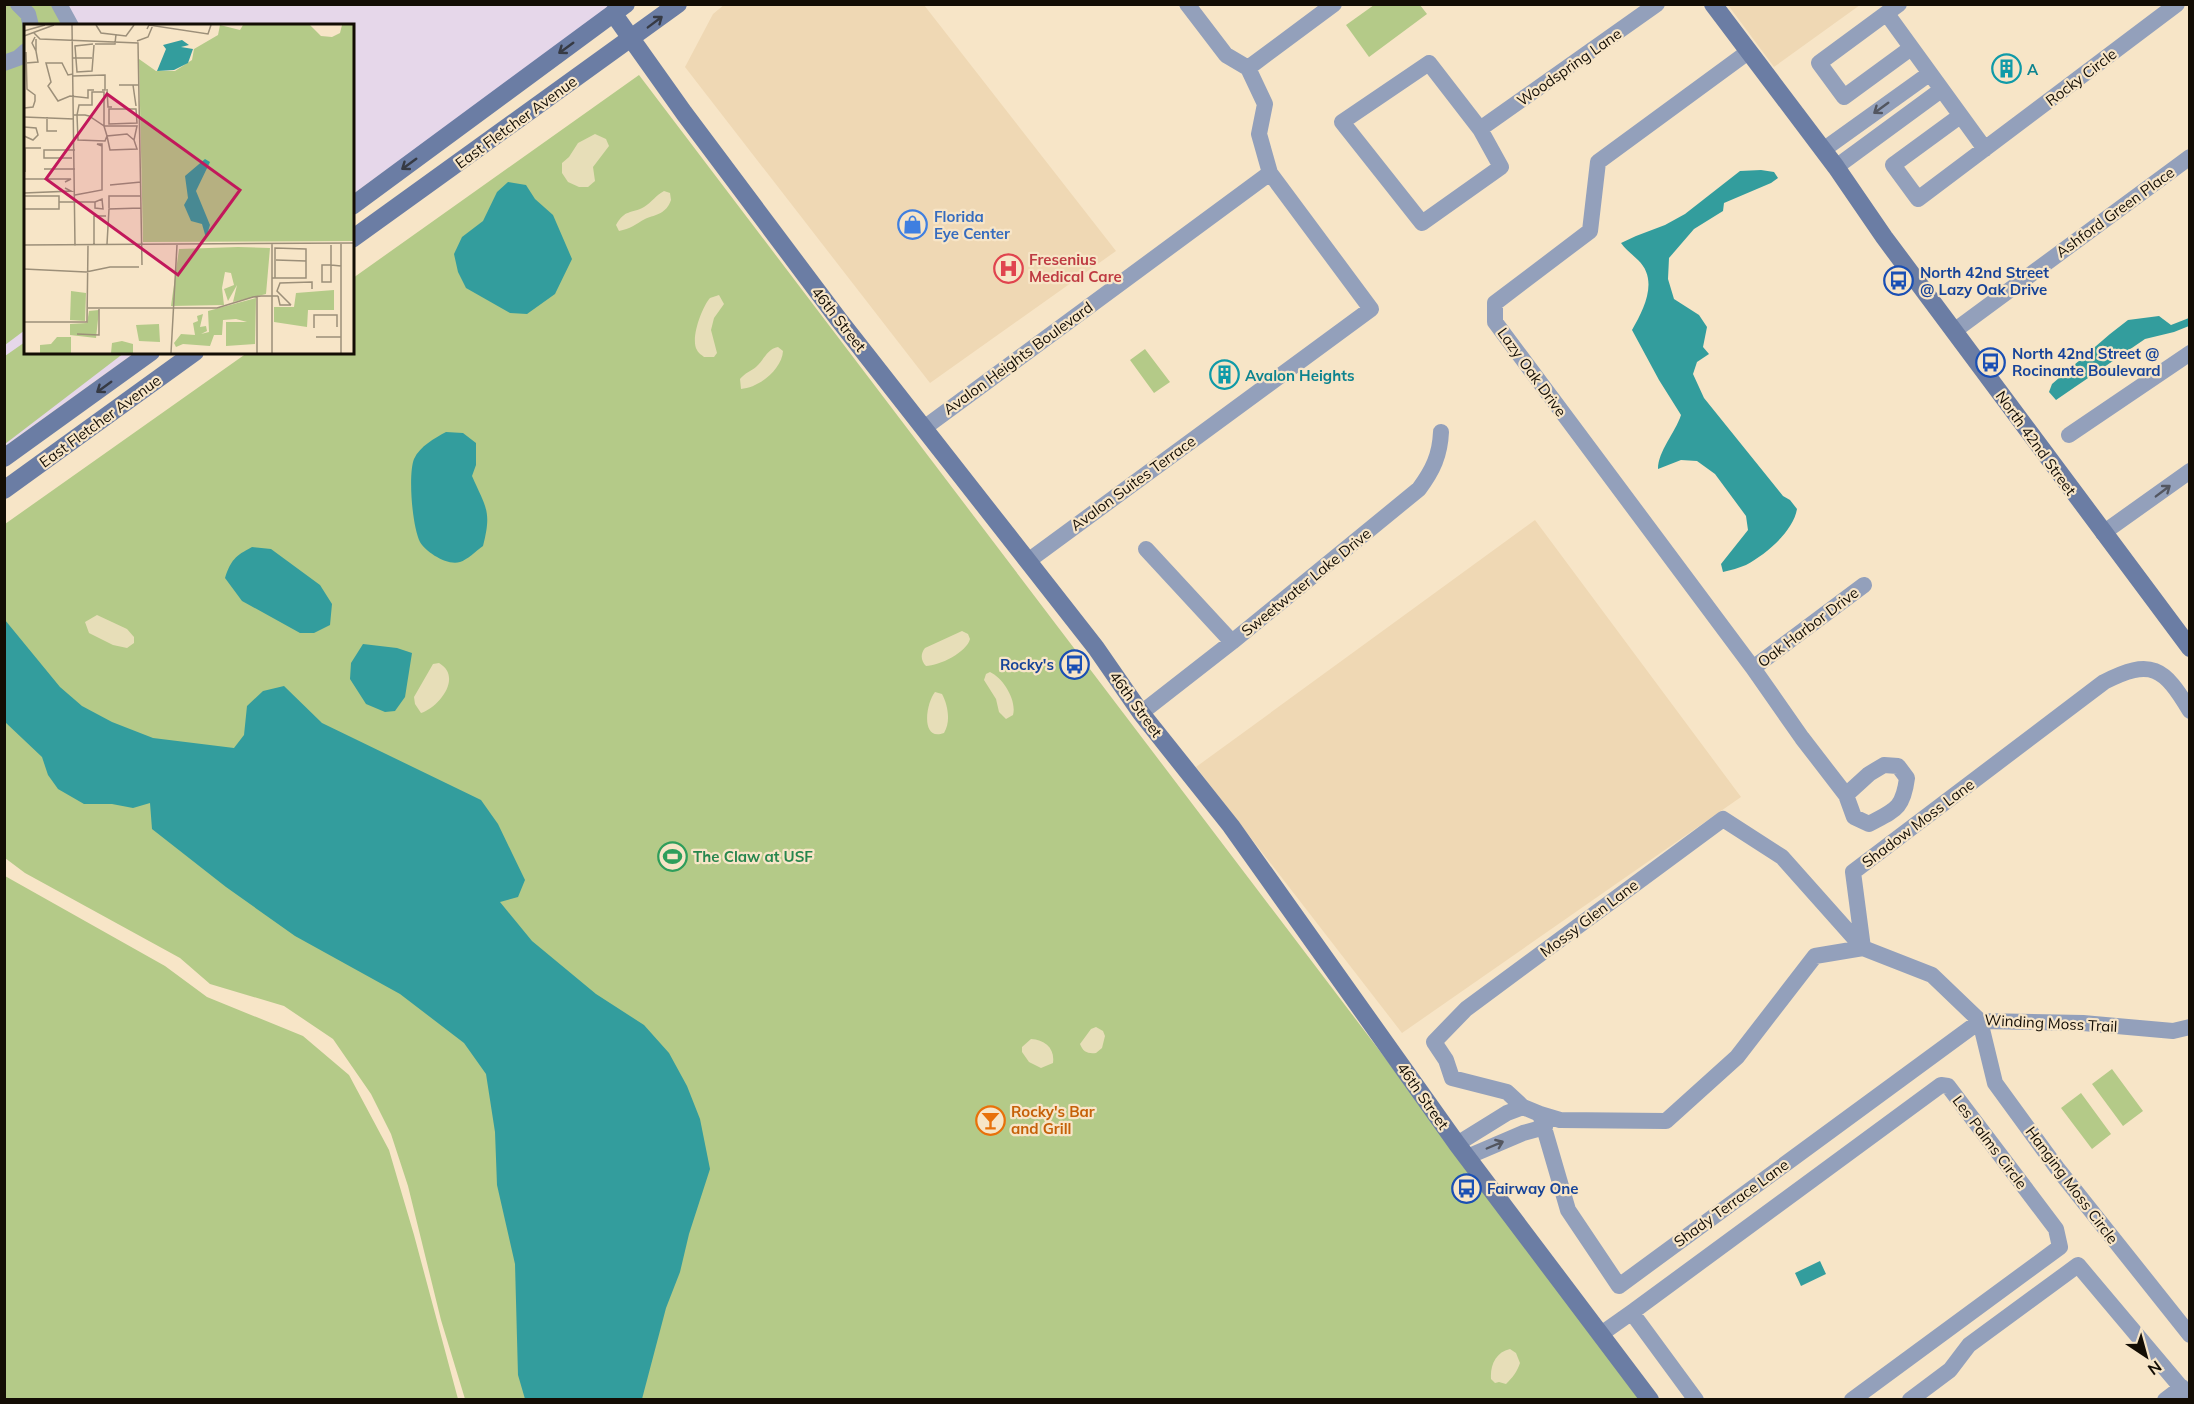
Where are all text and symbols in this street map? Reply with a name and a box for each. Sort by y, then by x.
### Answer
one-way arrow [646,15,662,28]
inset map [24,24,354,354]
street label: Woodspring Lane [1513,24,1625,110]
one-way arrow [559,42,575,54]
street label: Rocky Circle [2042,44,2120,110]
building icon: A [1990,53,2022,85]
place label: A [2027,60,2039,79]
street label: East Fletcher Avenue [452,72,580,172]
one-way arrow [1874,102,1890,114]
one-way arrow [402,157,418,170]
street label: Ashford Green Place [2052,163,2178,261]
place label: Florida Eye Center [934,207,1010,243]
shop icon: Florida Eye Center [897,209,929,241]
place label: Fresenius Medical Care [1029,250,1122,286]
hospital icon: Fresenius Medical Care [992,252,1024,284]
place label: North 42nd Street @ Lazy Oak Drive [1920,263,2049,299]
bus stop icon: North 42nd Street @ Lazy Oak Drive [1883,265,1915,297]
street label: 46th Street [808,283,870,355]
street label: Avalon Heights Boulevard [940,297,1096,419]
street label: Lazy Oak Drive [1493,324,1571,420]
place label: North 42nd Street @ Rocinante Boulevard [2012,344,2161,380]
bus stop icon: North 42nd Street @ Rocinante Boulevard [1975,346,2007,378]
building icon: Avalon Heights [1208,359,1240,391]
place label: Avalon Heights [1245,366,1354,385]
street label: East Fletcher Avenue [36,371,164,471]
one-way arrow [96,381,112,393]
street label: North 42nd Street [1992,387,2080,499]
street label: Avalon Suites Terrace [1067,431,1199,535]
one-way arrow [2155,485,2171,497]
street label: Sweetwater Lake Drive [1237,524,1375,640]
street label: Oak Harbor Drive [1754,583,1862,671]
bus stop icon: Rocky's [1059,648,1091,680]
place label: Rocky's [1000,655,1054,674]
street label: 46th Street [1106,667,1166,741]
street label: Shadow Moss Lane [1858,775,1978,871]
sports icon: The Claw at USF [656,840,688,872]
place label: The Claw at USF [693,847,813,866]
street label: Mossy Glen Lane [1536,875,1642,961]
street label: Winding Moss Trail [1984,1010,2118,1036]
street label: 46th Street [1393,1059,1453,1133]
street label: Les Palms Circle [1949,1091,2031,1193]
place label: Rocky's Bar and Grill [1011,1102,1095,1138]
bar icon: Rocky's Bar and Grill [974,1104,1006,1136]
street label: Hanging Moss Circle [2022,1122,2122,1248]
one-way arrow [1485,1139,1504,1150]
street label: Shady Terrace Lane [1670,1155,1792,1251]
bus stop icon: Fairway One [1450,1172,1482,1204]
place label: Fairway One [1487,1179,1579,1198]
north arrow [2116,1326,2176,1386]
text: N [2144,1356,2166,1380]

